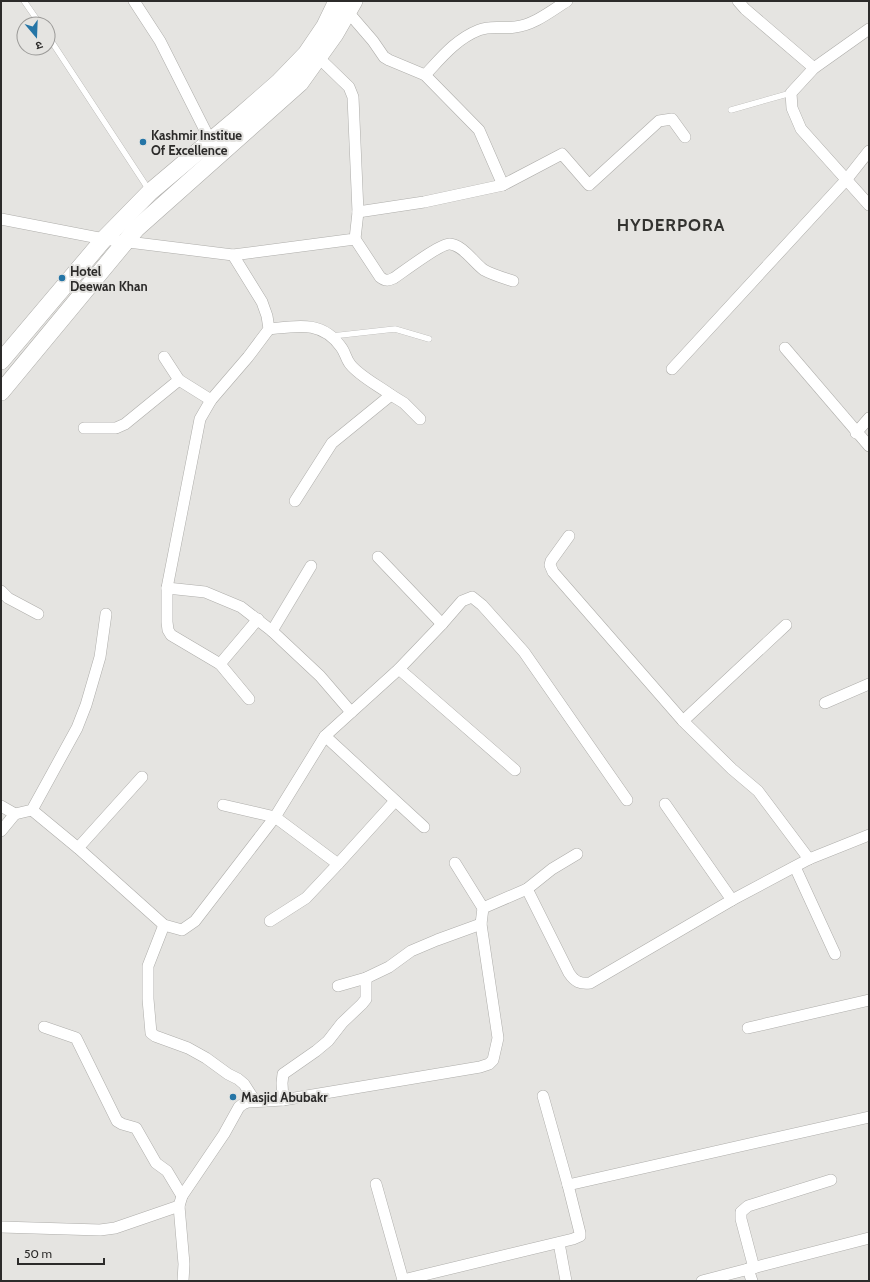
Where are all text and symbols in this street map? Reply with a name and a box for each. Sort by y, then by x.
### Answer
north arrow [16,16,56,56]
text: उ [33,38,45,53]
place label: Kashmir Institue Of Excellence [151,127,242,158]
marker: Kashmir Institue Of Excellence [138,137,148,147]
district label: HYDERPORA [617,215,725,235]
place label: Hotel Deewan Khan [70,263,148,294]
marker: Hotel Deewan Khan [57,273,67,283]
place label: Masjid Abubakr [241,1089,328,1105]
marker: Masjid Abubakr [228,1092,238,1102]
scale bar [18,1240,104,1266]
text: 50 m [24,1246,52,1261]

